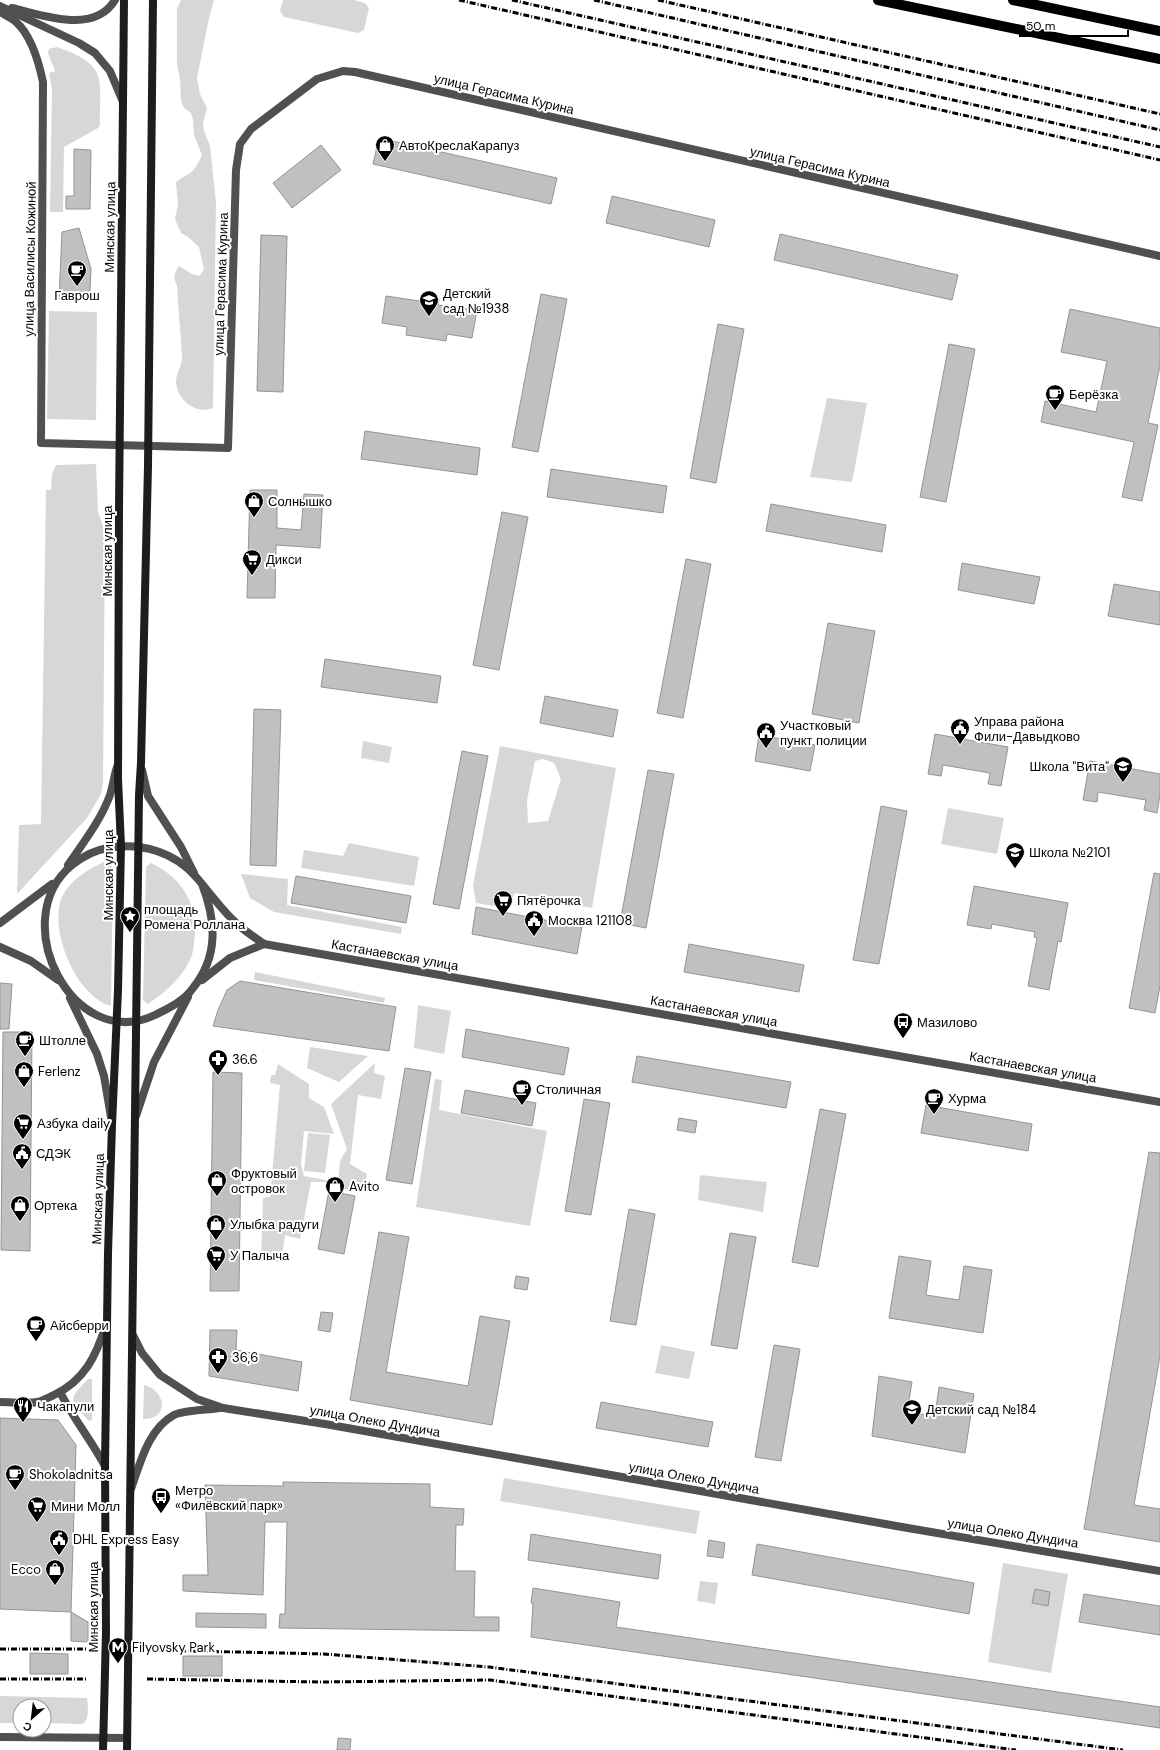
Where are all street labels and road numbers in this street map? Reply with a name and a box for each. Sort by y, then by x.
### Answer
street label: улица Герасима Курина [432,70,576,119]
street label: улица Герасима Курина [748,143,892,192]
street label: Минская улица [101,180,119,273]
street label: улица Василисы Кожиной [20,181,40,337]
street label: улица Герасима Курина [210,211,232,356]
street label: Минская улица [99,505,116,597]
street label: Минская улица [100,829,117,921]
street label: Кастанаевская улица [330,935,461,975]
street label: Кастанаевская улица [649,991,780,1031]
street label: Кастанаевская улица [968,1047,1099,1087]
street label: Минская улица [88,1152,108,1245]
street label: улица Олеко Дундича [308,1401,442,1441]
street label: улица Олеко Дундича [627,1458,761,1498]
street label: улица Олеко Дундича [946,1514,1080,1552]
street label: Минская улица [85,1561,102,1653]

